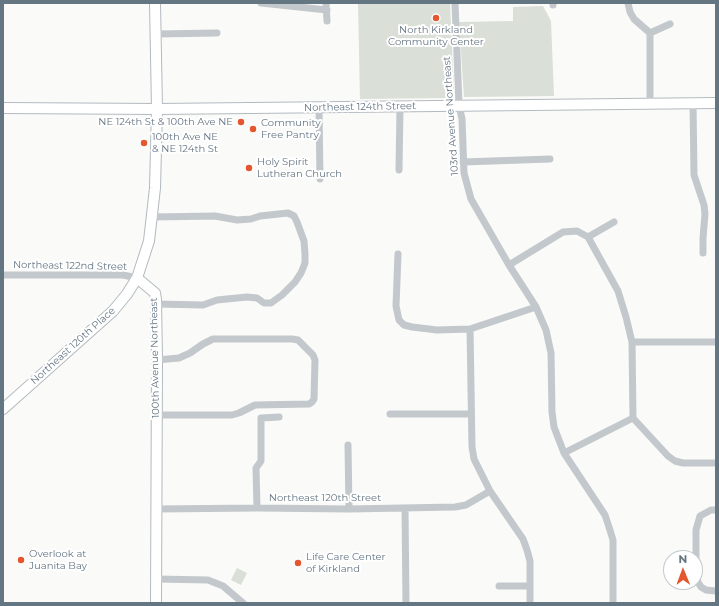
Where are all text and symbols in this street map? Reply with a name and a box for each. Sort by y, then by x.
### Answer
marker: North Kirkland Community Center [431,13,441,23]
place label: North Kirkland Community Center [388,24,484,48]
street label: 103rd Avenue Northeast [441,56,461,176]
street label: Northeast 124th Street [304,100,416,114]
place label: NE 124th St & 100th Ave NE [98,116,233,128]
marker: NE 124th St & 100th Ave NE [236,117,246,127]
place label: Community Free Pantry [261,117,321,140]
marker: Community Free Pantry [248,124,258,134]
place label: 100th Ave NE & NE 124th St [152,131,218,154]
marker: 100th Ave NE & NE 124th St [139,138,149,148]
place label: Holy Spirit Lutheran Church [257,156,342,180]
marker: Holy Spirit Lutheran Church [244,163,254,173]
street label: Northeast 122nd Street [13,259,127,273]
street label: 100th Avenue Northeast [148,297,162,419]
street label: Northeast 120th Place [28,305,118,387]
street label: Northeast 120th Street [269,492,381,504]
place label: Overlook at Juanita Bay [29,548,87,572]
north arrow [663,550,703,590]
place label: Life Care Center of Kirkland [306,551,386,574]
text: N [678,552,687,566]
marker: Overlook at Juanita Bay [16,555,26,565]
marker: Life Care Center of Kirkland [293,558,303,568]

